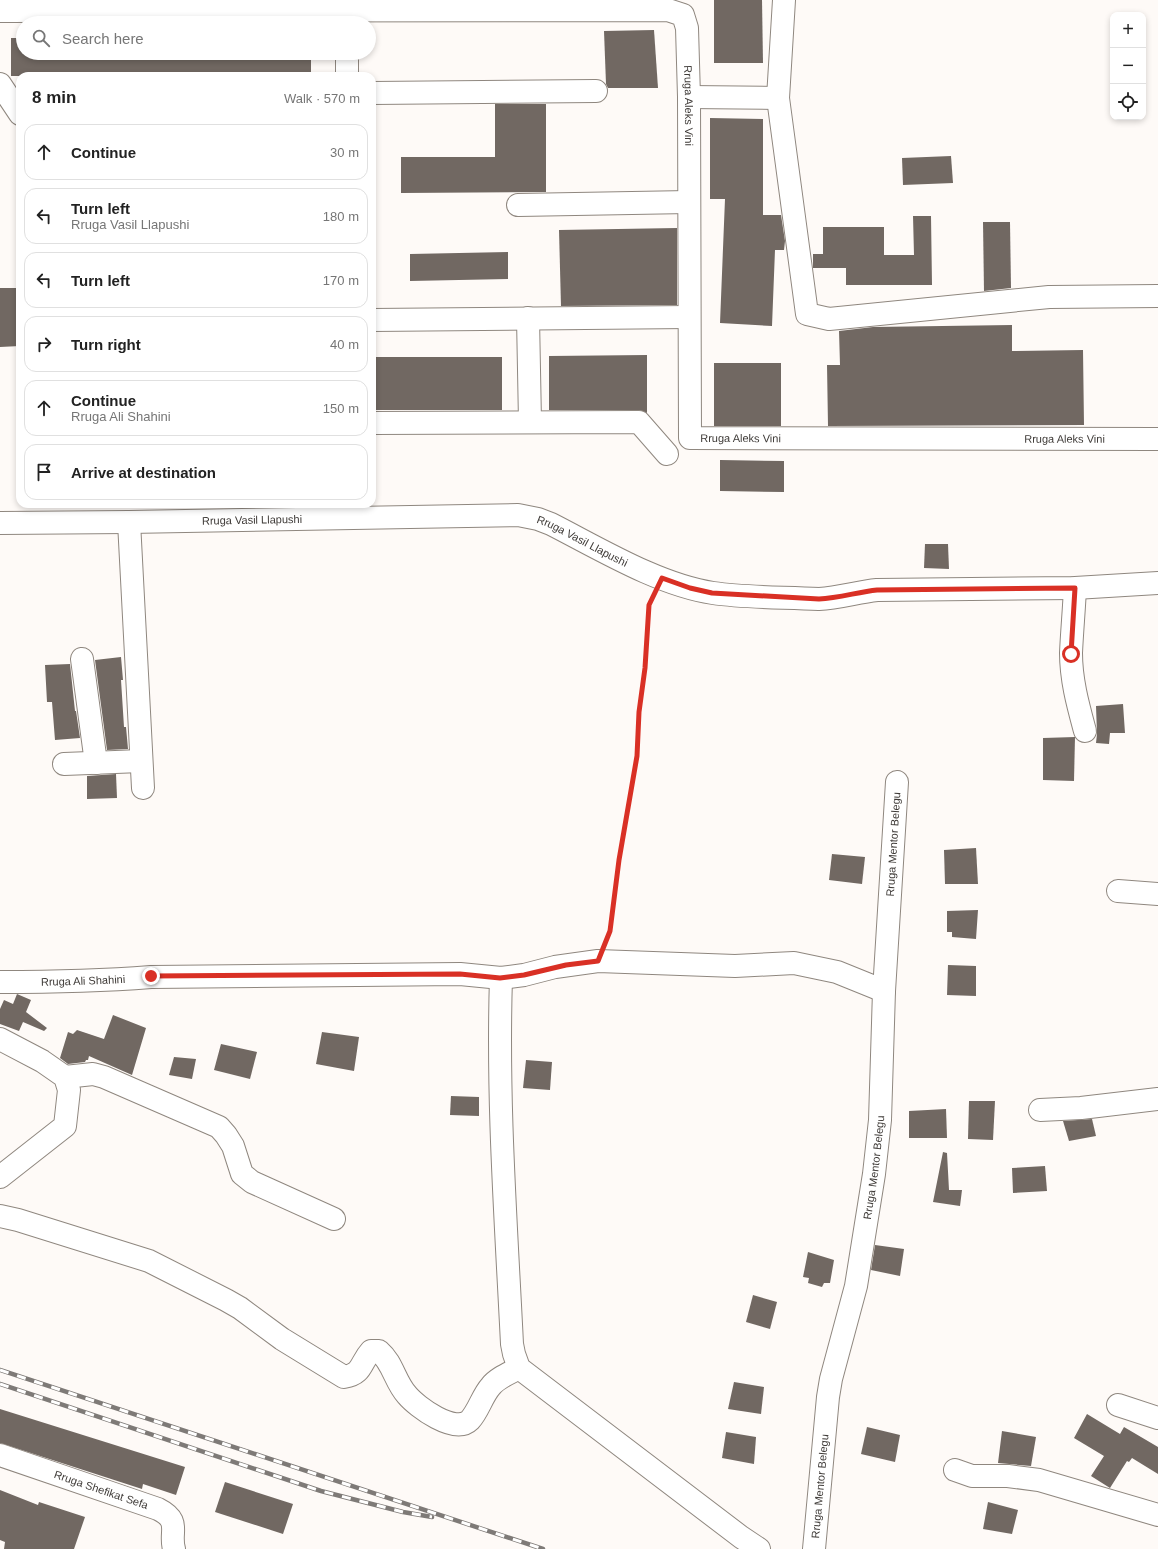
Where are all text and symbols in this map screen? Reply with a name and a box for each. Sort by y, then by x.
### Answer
map controls [1110,12,1146,120]
button: + [1110,12,1146,48]
search box [16,16,376,60]
icon: search [30,27,52,49]
text: Search here [62,30,144,47]
button: − [1110,48,1146,84]
street label: Rruga Aleks Vini [682,65,695,146]
button: locate [1110,84,1146,120]
text: 8 min [32,88,76,107]
text: Walk · 570 m [284,91,360,106]
icon: ahead [33,141,55,163]
text: Continue [71,144,136,161]
text: 30 m [330,145,359,160]
text: Turn left [71,200,130,217]
icon: left [33,205,55,227]
text: 180 m [323,209,359,224]
text: Rruga Vasil Llapushi [71,217,189,232]
icon: left [33,269,55,291]
text: Turn left [71,272,130,289]
text: 170 m [323,273,359,288]
icon: right [33,333,55,355]
text: Turn right [71,336,141,353]
text: 40 m [330,337,359,352]
text: Continue [71,392,136,409]
icon: ahead [33,397,55,419]
text: 150 m [323,401,359,416]
text: Rruga Ali Shahini [71,409,171,424]
street label: Rruga Aleks Vini [700,432,781,444]
street label: Rruga Aleks Vini [1024,433,1105,445]
icon: arrive [33,461,55,483]
text: Arrive at destination [71,464,216,481]
street label: Rruga Vasil Llapushi [202,513,302,527]
street label: Rruga Vasil Llapushi [535,513,630,569]
route start [1062,645,1080,663]
street label: Rruga Mentor Belegu [884,792,902,897]
route end [142,967,160,985]
street label: Rruga Ali Shahini [41,973,125,988]
street label: Rruga Mentor Belegu [861,1115,886,1220]
street label: Rruga Mentor Belegu [809,1434,831,1539]
street label: Rruga Shefikat Sefa [53,1468,151,1512]

